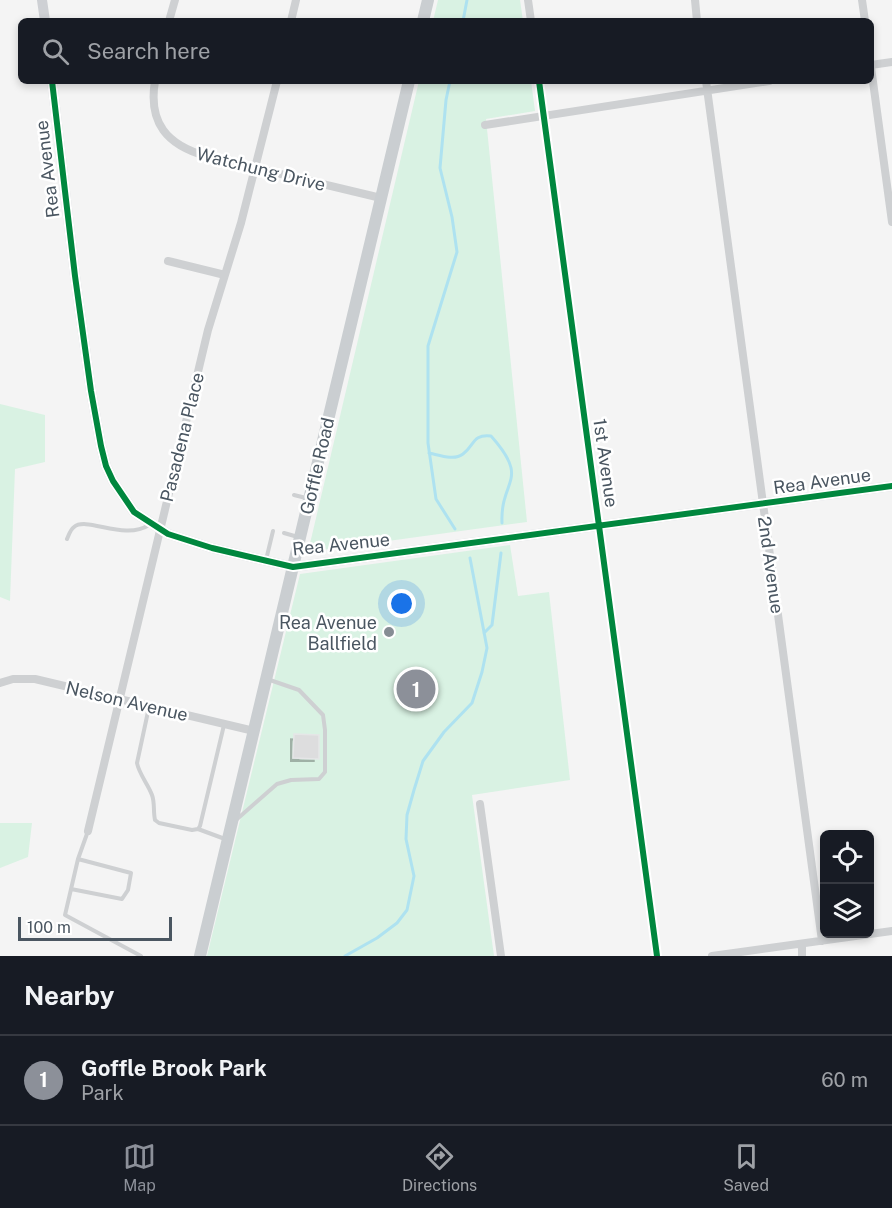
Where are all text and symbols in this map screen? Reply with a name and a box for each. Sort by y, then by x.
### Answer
search box [18,18,874,84]
icon: search [39,35,72,68]
text: Search here [87,38,211,64]
street label: Rea Avenue [31,119,63,219]
street label: Watchung Drive [194,143,328,195]
street label: Pasadena Place [156,370,208,504]
street label: Goffle Road [296,416,338,516]
street label: 1st Avenue [589,417,623,509]
street label: Rea Avenue [772,464,872,498]
street label: 2nd Avenue [754,515,788,615]
street label: Rea Avenue [291,528,391,560]
your location [387,589,416,618]
place label: Rea Avenue Ballfield [279,612,377,654]
marker: Rea Avenue Ballfield [382,625,396,639]
pin: 1 [396,666,436,712]
street label: Nelson Avenue [64,677,190,725]
map controls [820,830,874,938]
button: locate [820,830,874,884]
button: layers [820,884,874,938]
scale bar [18,914,172,942]
text: 100 m [27,918,71,937]
text: Nearby [24,980,114,1011]
text: Goffle Brook Park [81,1055,267,1081]
text: 1 [39,1068,48,1092]
text: 60 m [821,1068,868,1092]
text: Park [81,1081,124,1105]
tab: Map [123,1140,156,1195]
tab: Directions [402,1140,477,1195]
tab: Saved [723,1140,769,1195]

